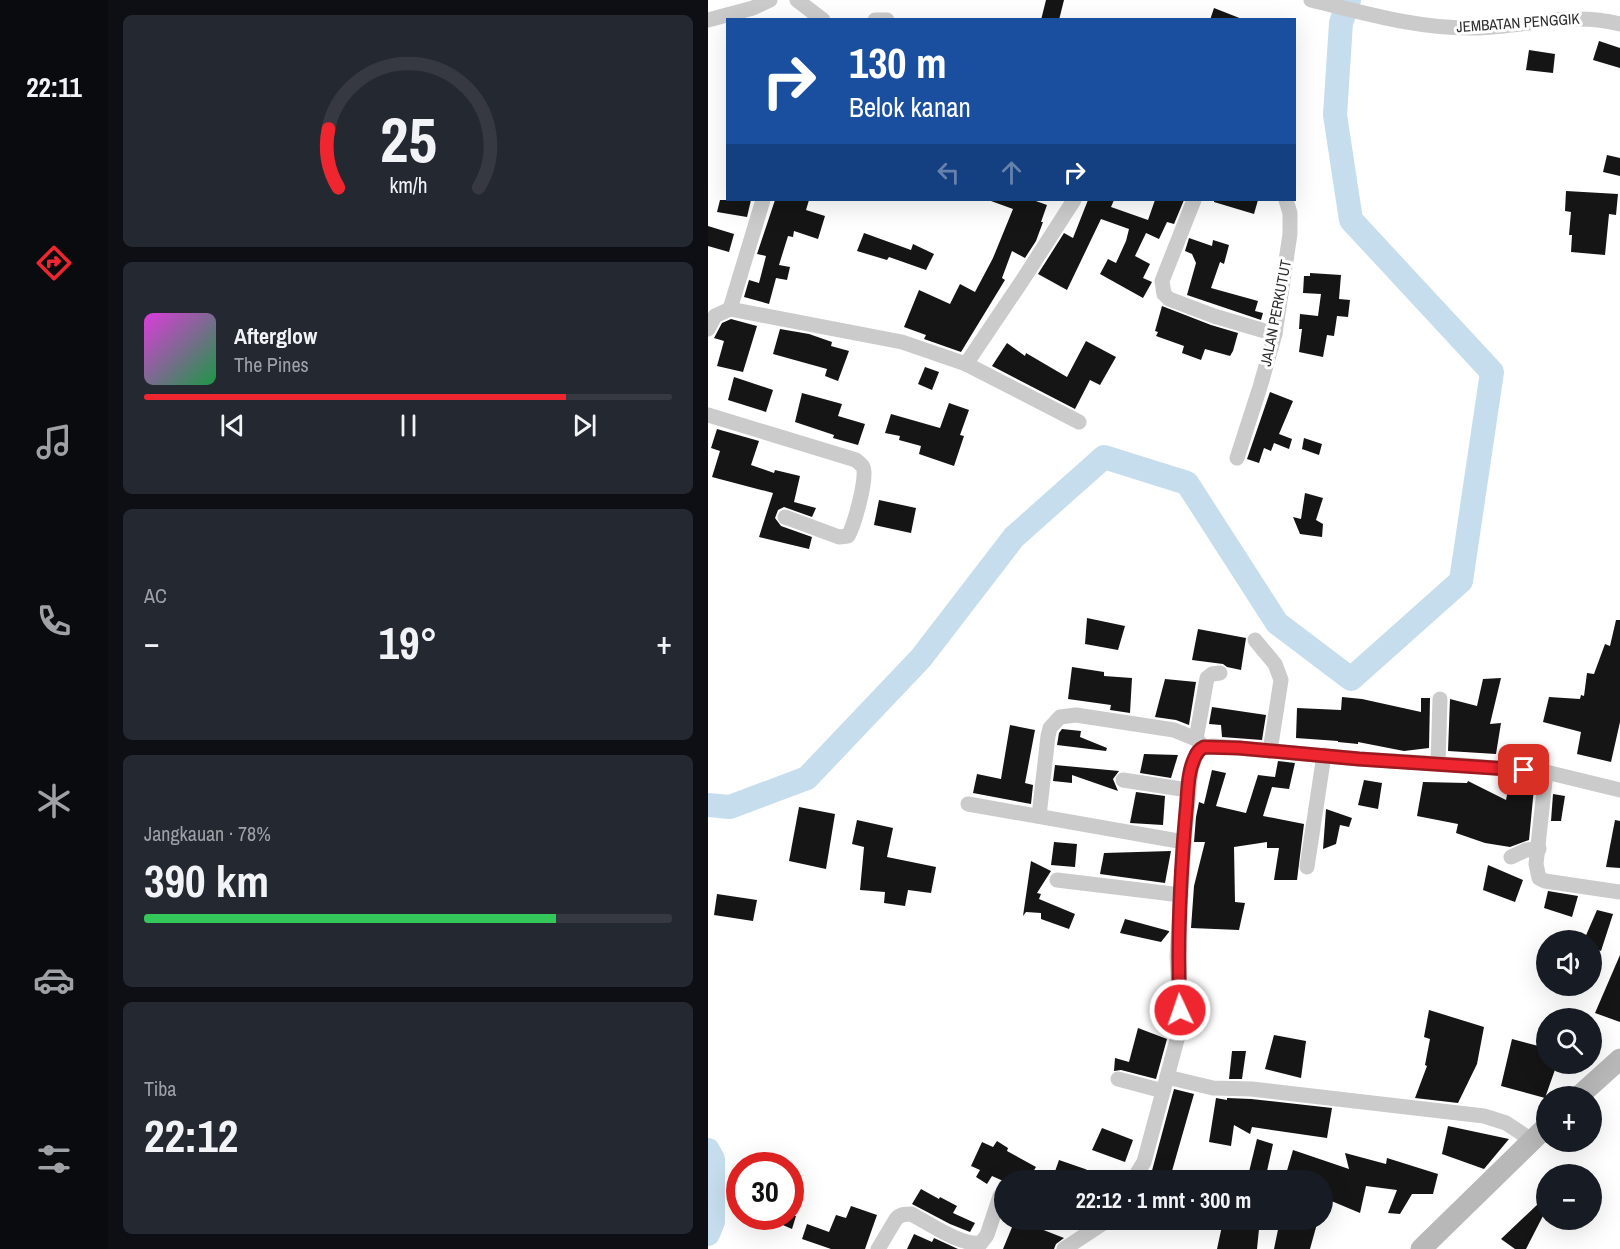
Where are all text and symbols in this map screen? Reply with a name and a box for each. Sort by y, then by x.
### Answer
street label: JEMBATAN PENGGIK [1456,8,1581,37]
text: 130 m [849,35,947,91]
icon: right [750,42,828,120]
text: 22:11 [26,69,82,105]
text: Belok kanan [849,89,971,125]
text: 25 [380,97,436,181]
icon: left [932,156,965,189]
icon: ahead [995,156,1028,189]
icon: right [1058,156,1091,189]
text: km/h [389,171,427,200]
icon: directions [33,242,75,284]
street label: JALAN PERKUTUT [1255,257,1296,368]
text: Afterglow [234,321,317,351]
text: The Pines [234,351,309,378]
icon: previous [216,409,249,442]
icon: pause [392,409,425,442]
icon: next [568,409,601,442]
icon: music [33,421,75,463]
text: AC [144,582,167,609]
icon: phone [33,600,75,642]
text: 19° [378,612,438,673]
text: − [144,620,160,664]
text: + [656,620,672,664]
pin [1498,744,1549,795]
icon: arrive [1507,753,1540,786]
icon: climate [33,780,75,822]
text: Jangkauan · 78% [144,820,271,847]
text: 390 km [144,850,269,911]
map controls [1536,930,1602,1230]
button: sound [1536,930,1602,996]
icon: car [33,959,75,1001]
position arrow [1148,978,1212,1042]
button: search [1536,1008,1602,1074]
text: Tiba [144,1075,176,1102]
button: + [1536,1086,1602,1152]
text: 22:12 [144,1105,238,1166]
icon: filters [33,1138,75,1180]
speed limit sign: 30 [726,1152,804,1230]
button: − [1536,1164,1602,1230]
text: 22:12 · 1 mnt · 300 m [1076,1185,1251,1215]

